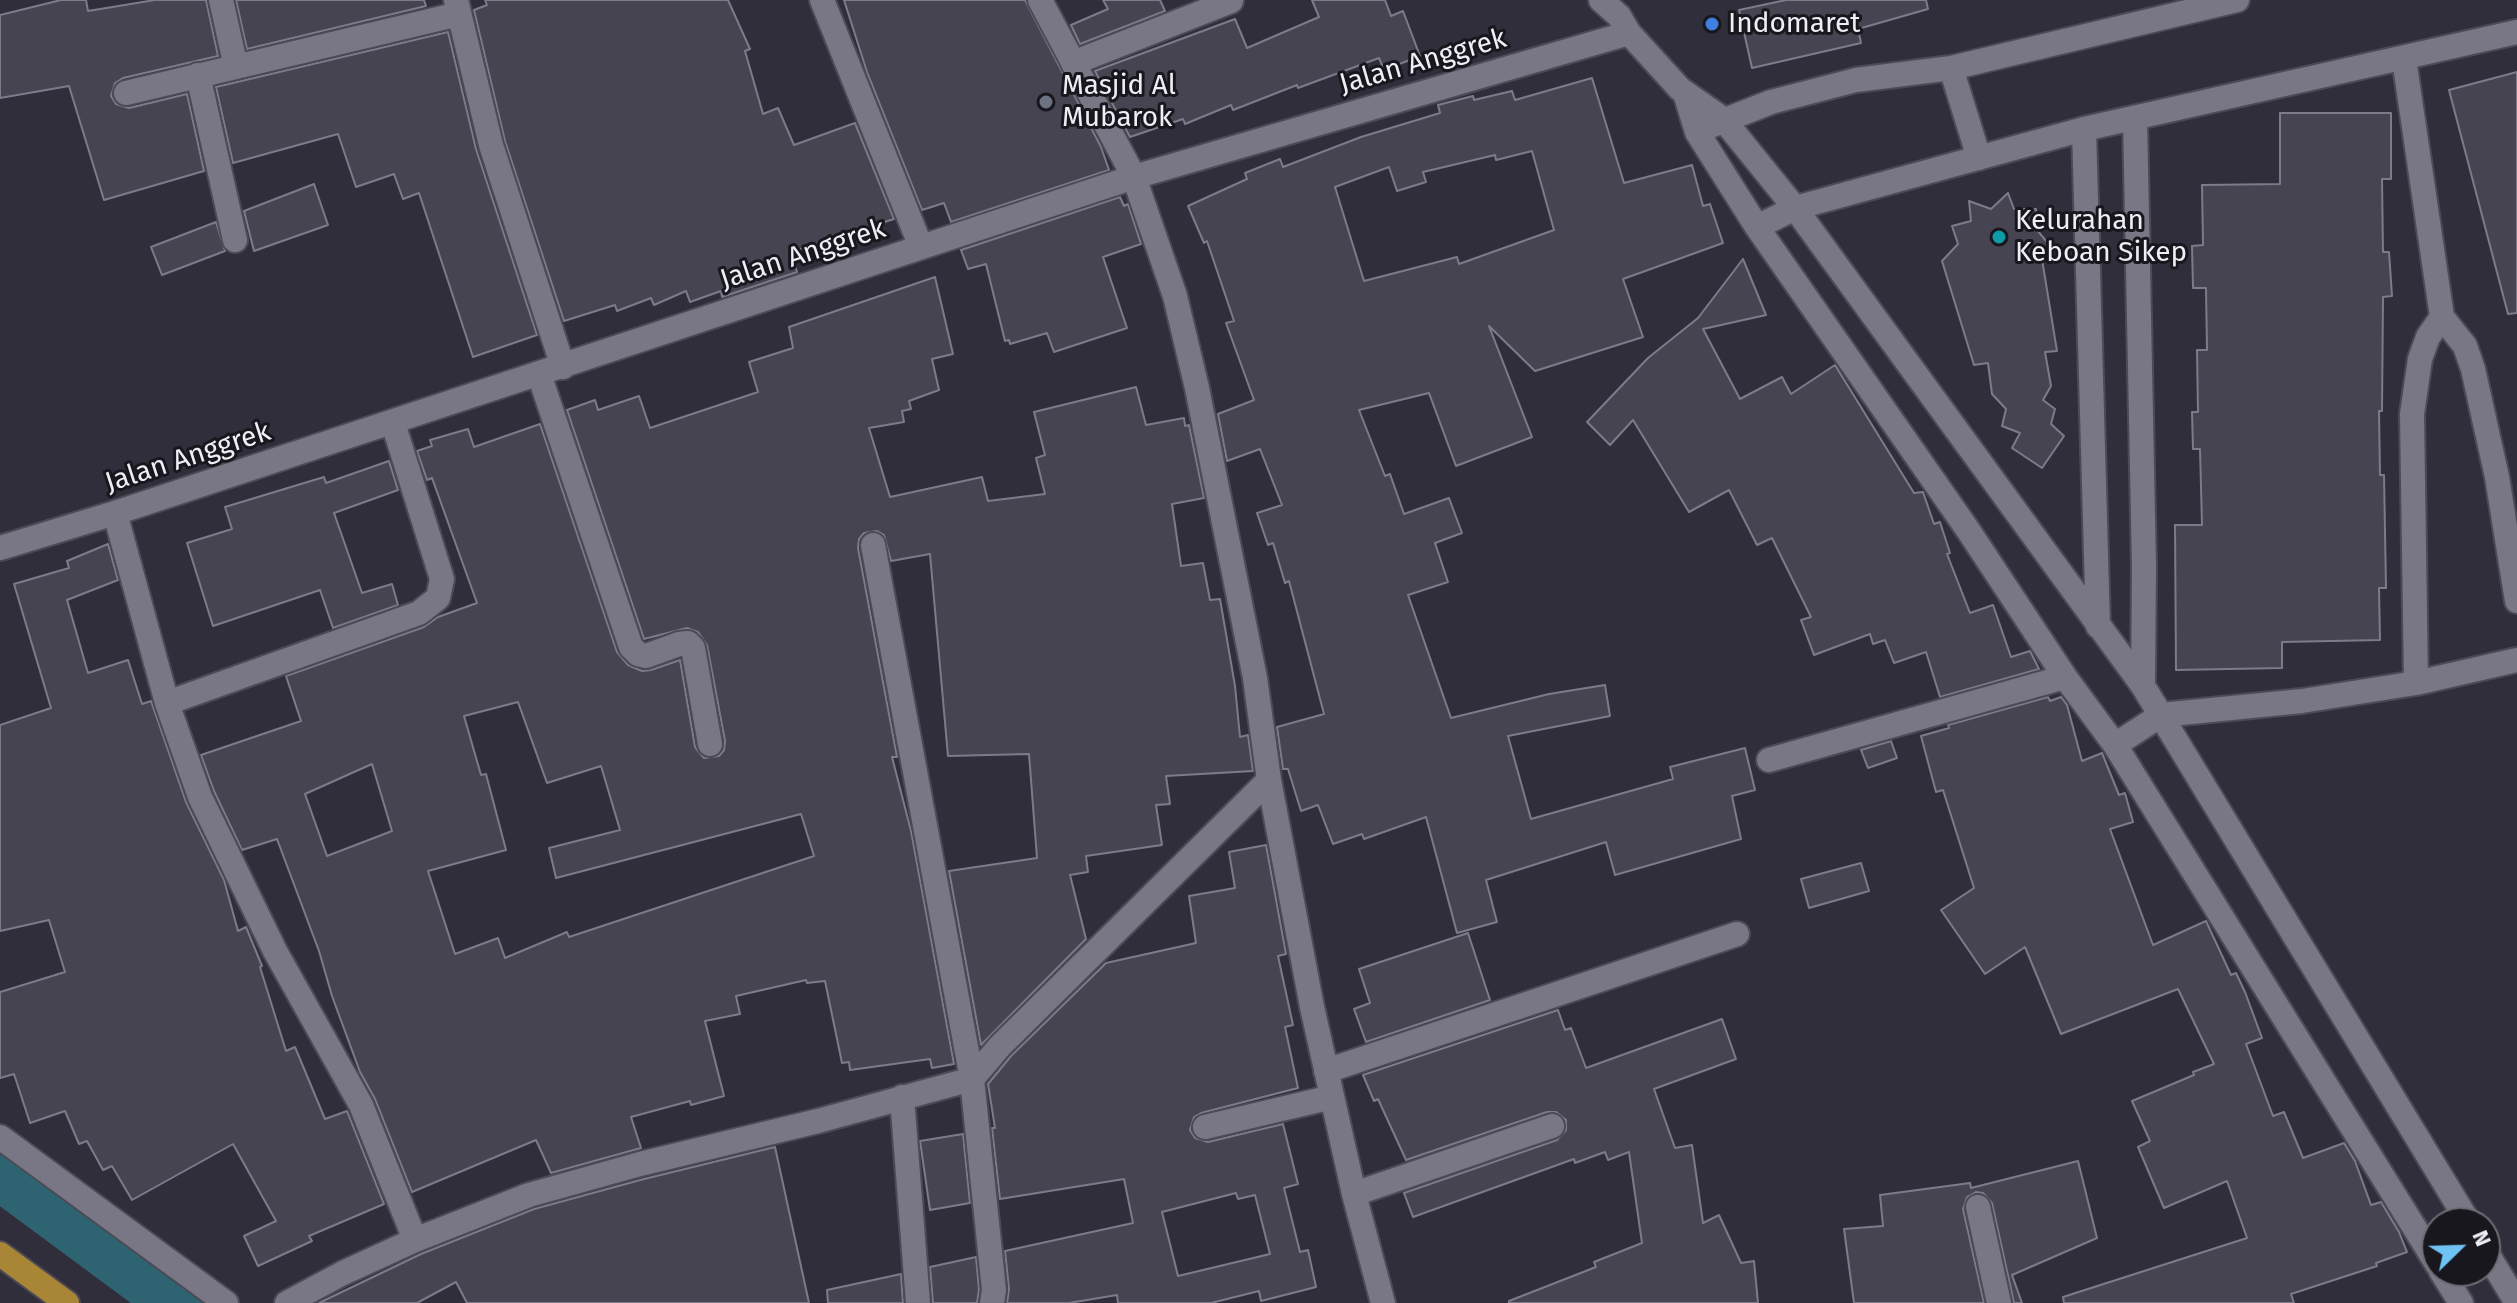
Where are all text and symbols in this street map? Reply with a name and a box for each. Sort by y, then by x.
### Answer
place label: Indomaret [1728,7,1860,41]
marker: Indomaret [1703,15,1721,33]
street label: Jalan Anggrek [1336,22,1510,102]
place label: Masjid Al Mubarok [1062,69,1176,135]
marker: Masjid Al Mubarok [1037,93,1055,111]
place label: Kelurahan Keboan Sikep [2015,204,2187,270]
street label: Jalan Anggrek [716,212,890,298]
marker: Kelurahan Keboan Sikep [1990,228,2008,246]
street label: Jalan Anggrek [101,415,275,501]
north arrow [2421,1207,2501,1287]
text: N [2466,1226,2497,1250]

